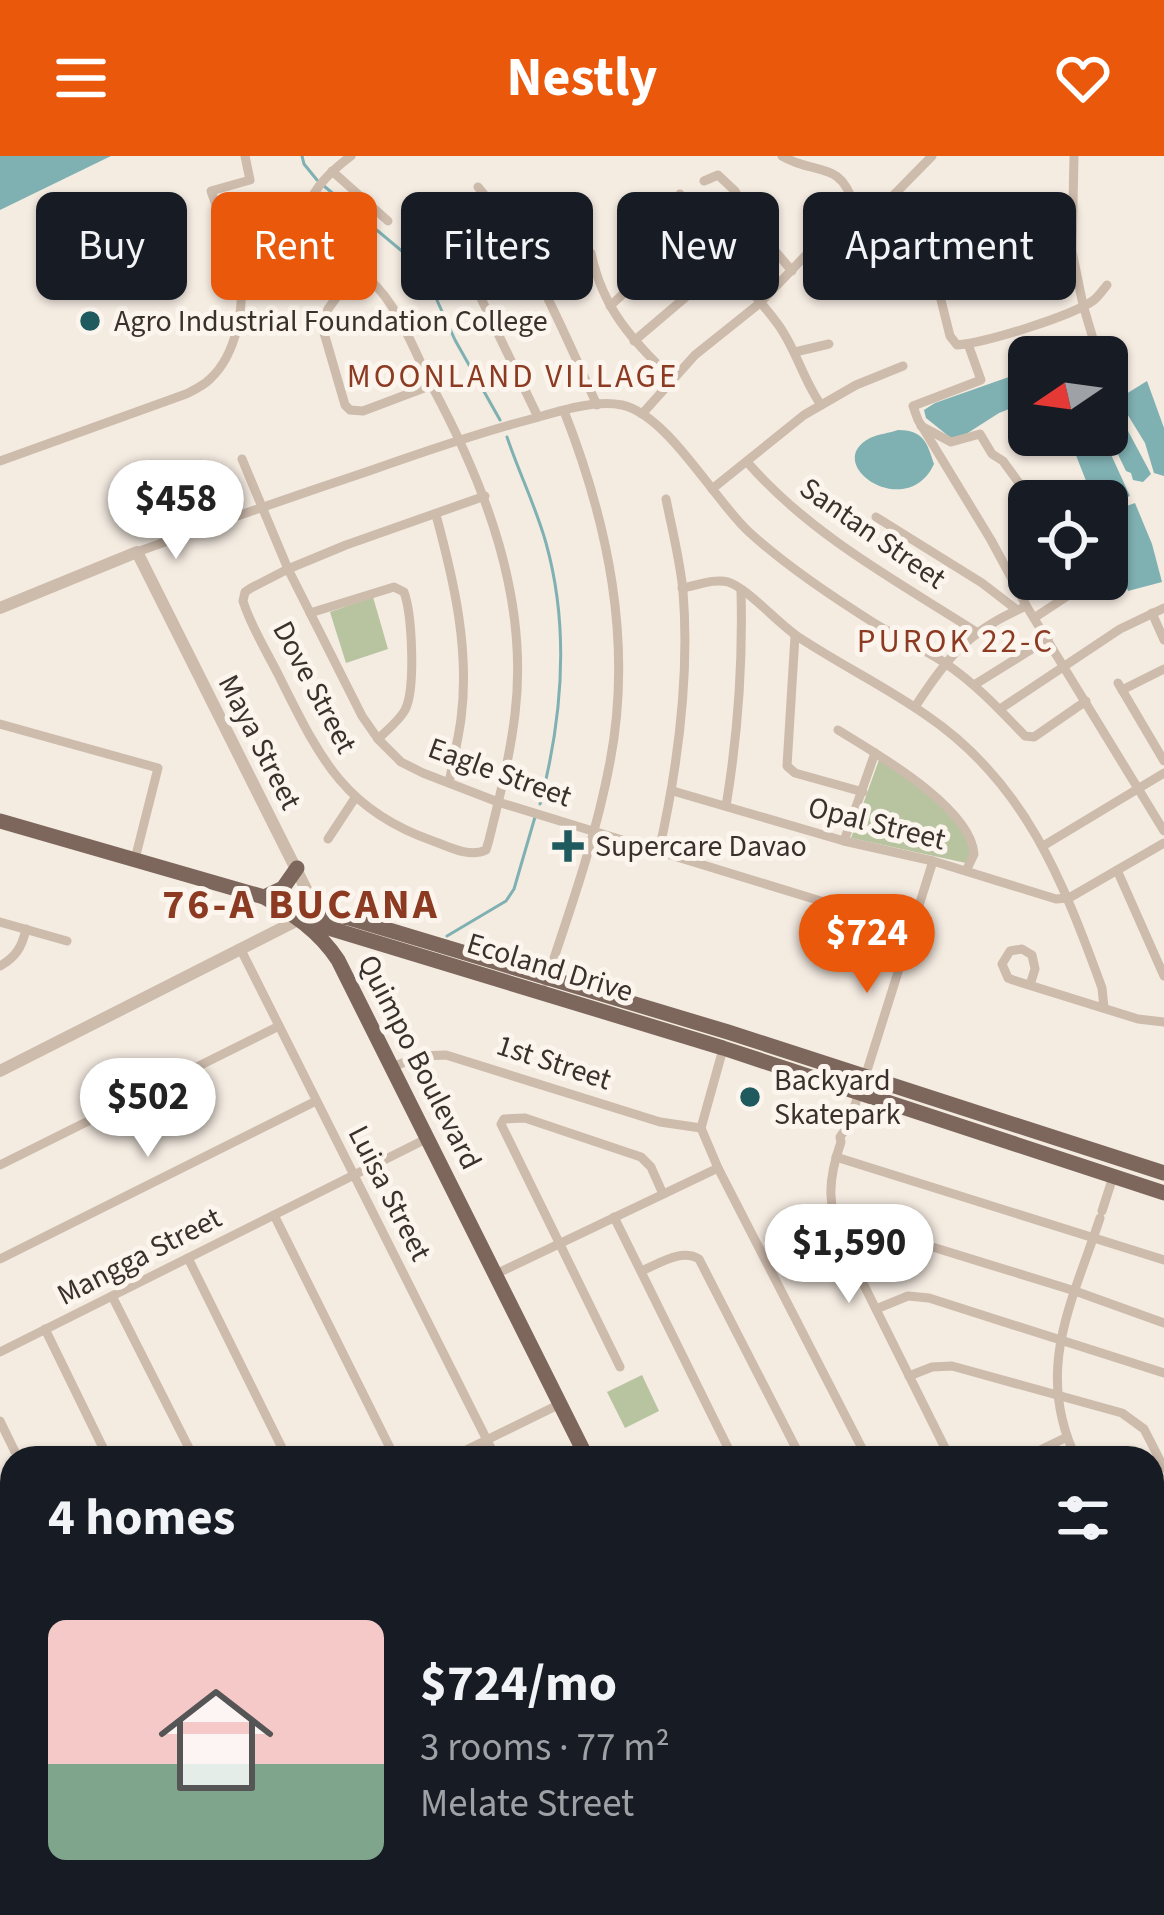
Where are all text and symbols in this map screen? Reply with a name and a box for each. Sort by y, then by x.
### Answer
text: Nestly [507,40,657,117]
icon: menu [48,45,114,111]
icon: heart [1050,45,1116,111]
chip: Buy [36,192,187,300]
chip: Rent [211,192,377,300]
chip: Filters [401,192,593,300]
chip: New [617,192,779,300]
chip: Apartment [803,192,1076,300]
place label: Agro Industrial Foundation College [114,300,548,343]
marker: Agro Industrial Foundation College [77,308,103,334]
north arrow [1008,336,1128,456]
map controls [1008,336,1128,600]
district label: MOONLAND VILLAGE [347,353,679,400]
pin: $458 [105,460,247,562]
street label: Santan Street [791,467,955,600]
text: $458 [135,471,217,527]
button: locate [1008,480,1128,600]
street label: Dove Street [262,613,367,761]
district label: PUROK 22-C [857,618,1055,665]
street label: Maya Street [207,667,312,817]
street label: Eagle Street [422,727,578,818]
street label: Opal Street [804,786,950,861]
place label: Supercare Davao [595,825,807,868]
marker: Supercare Davao [552,830,584,862]
district label: 76-A BUCANA [162,875,440,935]
pin: $724 [796,894,938,996]
text: $724 [826,905,908,961]
street label: Ecoland Drive [461,922,638,1013]
street label: Quimpo Boulevard [347,948,492,1177]
street label: 1st Street [491,1024,617,1101]
pin: $502 [77,1058,219,1160]
place label: Backyard Skatepark [774,1059,901,1136]
text: $502 [107,1069,189,1125]
marker: Backyard Skatepark [737,1084,763,1110]
street label: Luisa Street [337,1118,442,1268]
street label: Mangga Street [50,1197,229,1316]
pin: $1,590 [751,1204,947,1306]
text: $1,590 [792,1215,906,1271]
text: 4 homes [48,1482,235,1554]
icon: filters [1050,1485,1116,1551]
text: $724/mo [420,1648,617,1720]
icon: home [144,1668,288,1812]
text: 3 rooms · 77 m² [420,1720,670,1776]
text: Melate Street [420,1776,634,1832]

